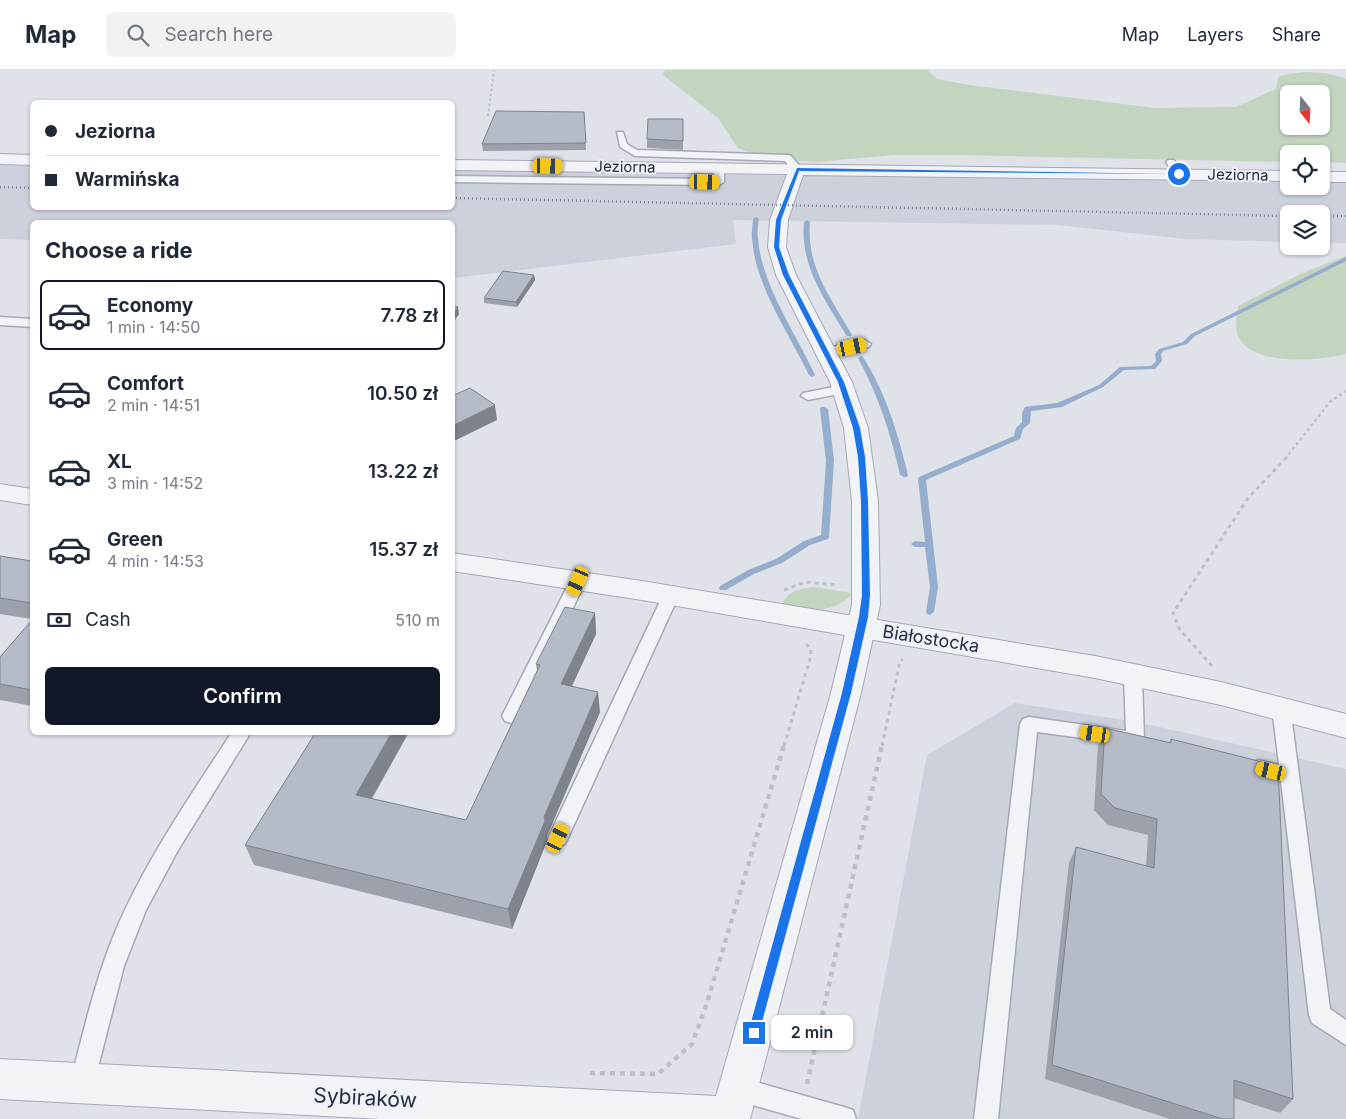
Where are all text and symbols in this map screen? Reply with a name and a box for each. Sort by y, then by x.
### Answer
search box [106,12,456,57]
text: Map [25,20,76,49]
icon: search [124,21,152,49]
text: Search here [164,23,273,46]
text: Map [1122,24,1159,45]
text: Layers [1187,24,1244,45]
text: Share [1272,24,1321,45]
north arrow [1280,85,1330,135]
map controls [1280,85,1330,255]
text: Jeziorna [75,120,155,143]
button: locate [1280,145,1330,195]
street label: Jeziorna [594,156,656,177]
car [532,158,563,174]
route start [1168,163,1190,185]
street label: Jeziorna [1207,164,1269,185]
text: Warmińska [75,168,180,191]
car [689,174,720,190]
button: layers [1280,205,1330,255]
text: Choose a ride [45,237,193,263]
icon: car [47,293,92,338]
text: Economy [107,294,193,317]
text: 7.78 zł [380,304,438,327]
text: 1 min · 14:50 [107,317,200,337]
car [835,337,868,357]
icon: car [47,371,92,416]
text: Comfort [107,372,184,395]
text: 10.50 zł [367,382,438,405]
text: 2 min · 14:51 [107,395,200,415]
icon: car [47,449,92,494]
text: XL [107,450,132,473]
text: 13.22 zł [368,460,438,483]
text: 3 min · 14:52 [107,473,203,493]
icon: car [47,527,92,572]
text: Green [107,528,163,551]
text: 15.37 zł [369,538,438,561]
text: 4 min · 14:53 [107,551,204,571]
car [565,564,590,598]
icon: cash [45,606,73,634]
text: Cash [85,608,131,631]
text: 510 m [395,610,440,630]
street label: Białostocka [881,620,981,657]
button: Confirm [45,667,440,725]
car [1079,724,1110,744]
car [1254,760,1287,782]
car [544,821,571,855]
callout: 2 min [772,1016,854,1050]
route end [743,1022,765,1044]
text: 2 min [791,1022,833,1042]
street label: Sybiraków [313,1082,417,1113]

